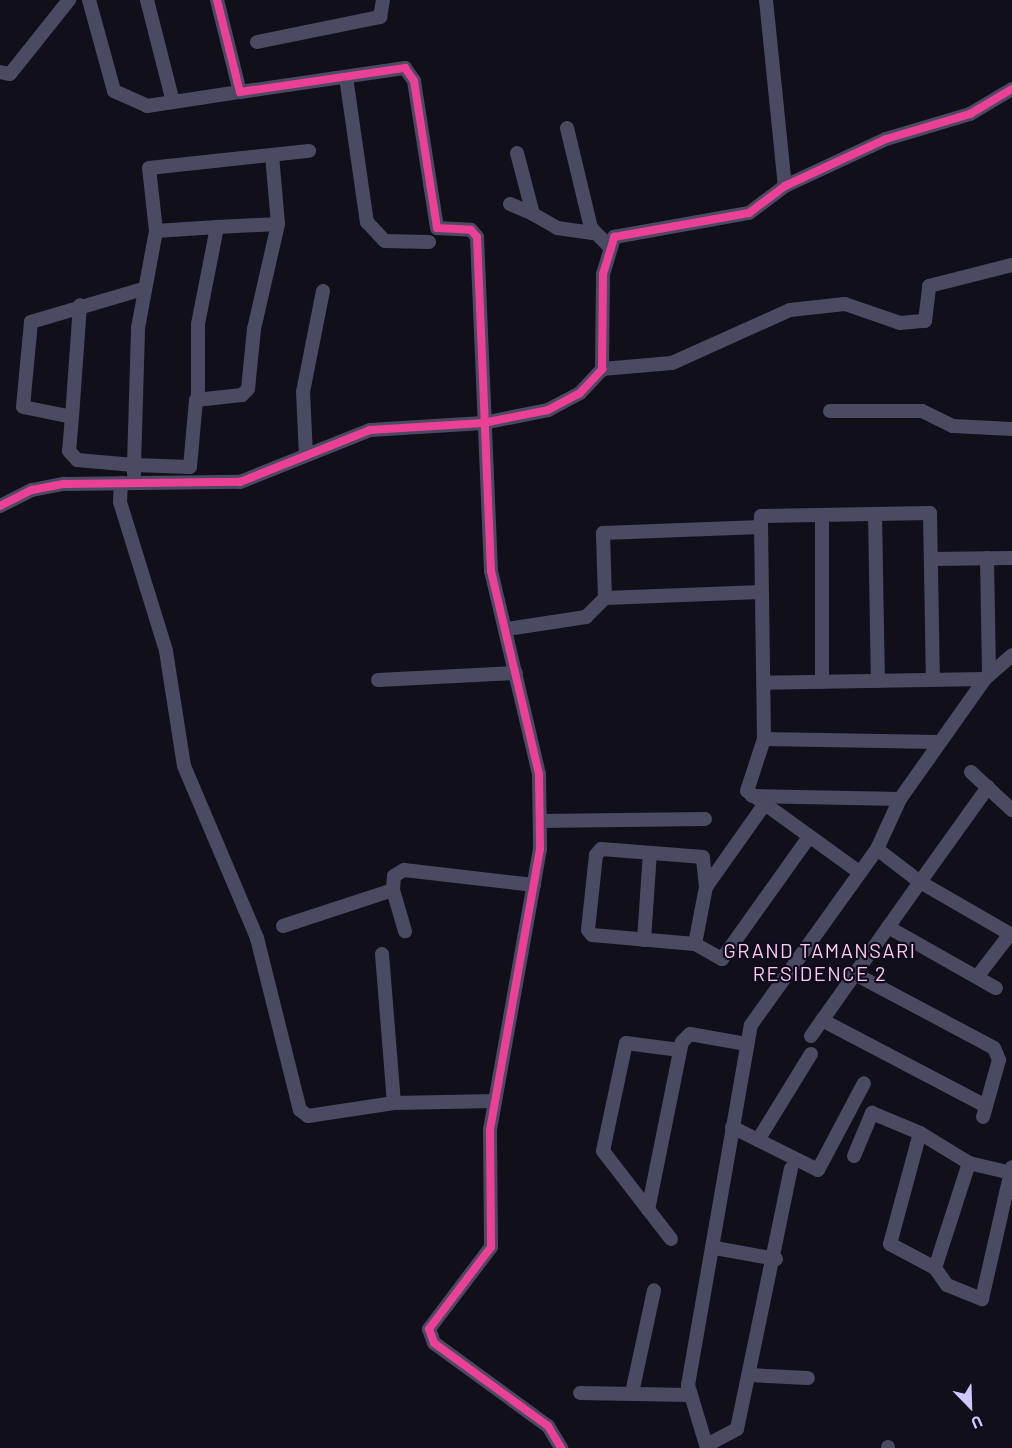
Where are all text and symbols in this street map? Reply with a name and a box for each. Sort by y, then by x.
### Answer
district label: GRAND TAMANSARI RESIDENCE 2 [723,939,917,986]
north arrow [940,1376,1000,1436]
text: U [969,1412,986,1434]

